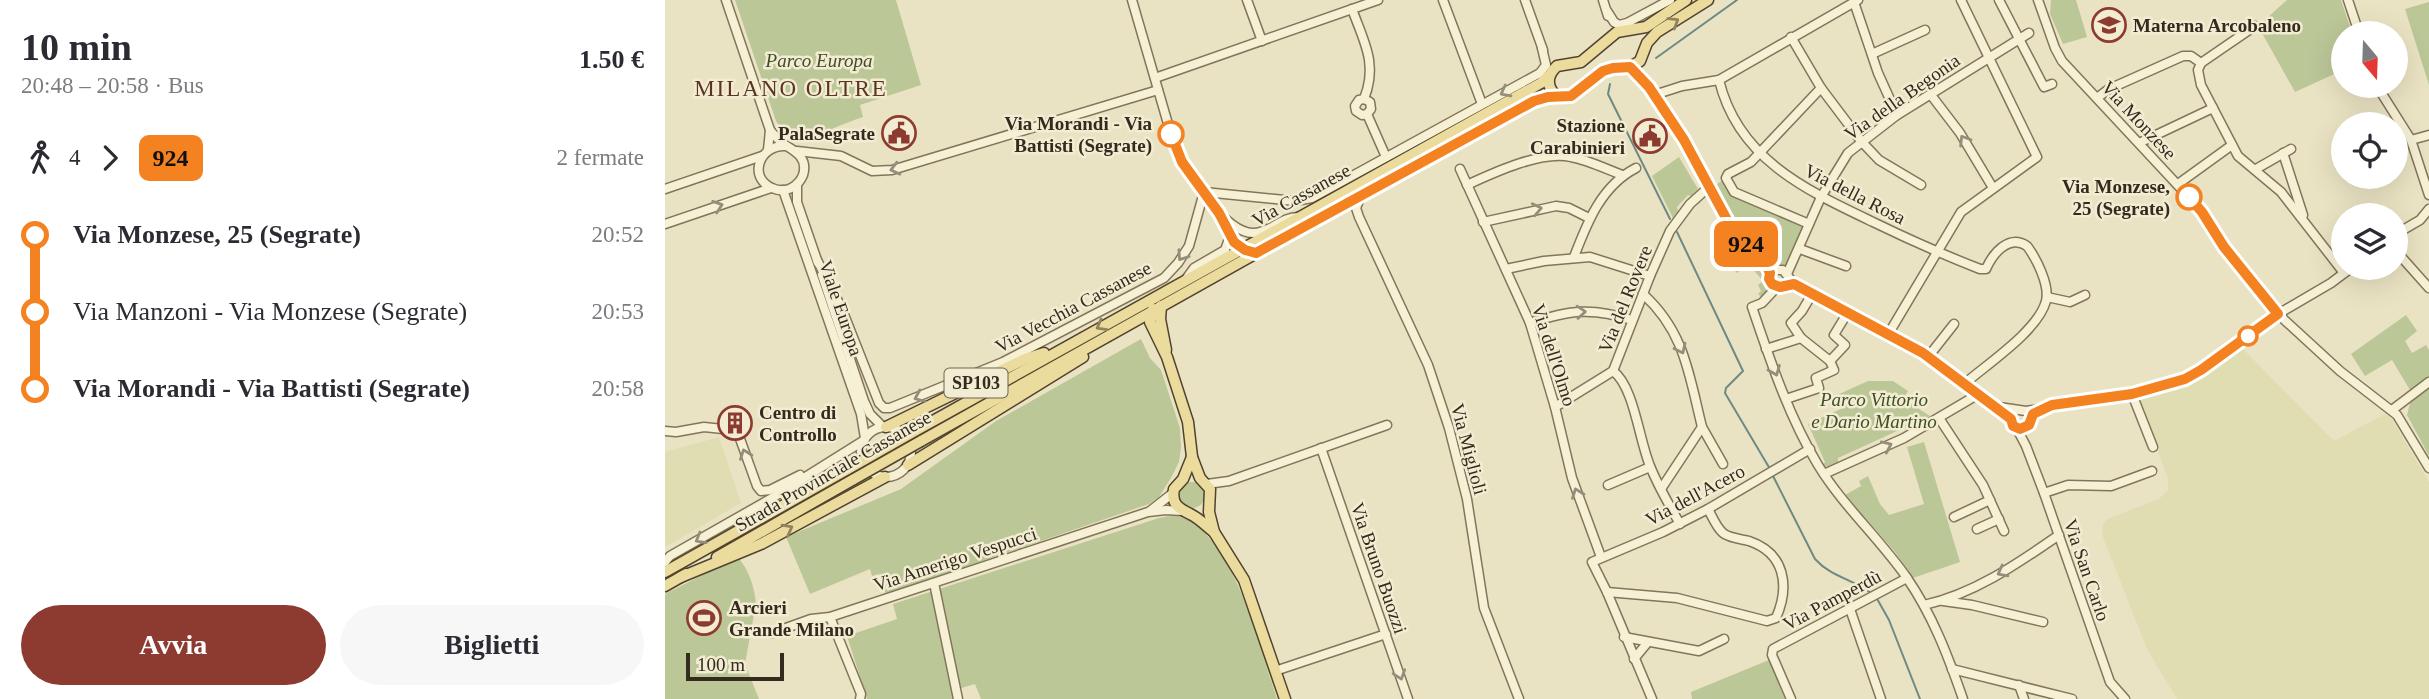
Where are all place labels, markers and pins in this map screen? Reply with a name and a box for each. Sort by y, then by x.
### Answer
school or university icon: Materna Arcobaleno [2090,6,2128,44]
place label: Materna Arcobaleno [2133,15,2301,36]
place label: Via Morandi - Via Battisti (Segrate) [1004,113,1152,157]
public building icon: PalaSegrate [880,114,918,152]
place label: Stazione Carabinieri [1530,115,1625,158]
public building icon: Stazione Carabinieri [1631,117,1669,155]
marker: Via Morandi - Via Battisti (Segrate) [1158,121,1184,147]
place label: PalaSegrate [778,123,875,144]
place label: Via Monzese, 25 (Segrate) [2062,176,2170,220]
marker: Via Monzese, 25 (Segrate) [2176,184,2202,210]
unlabelled marker [2238,326,2258,346]
place label: Centro di Controllo [759,402,837,445]
building icon: Centro di Controllo [716,404,754,442]
place label: Arcieri Grande Milano [729,597,854,640]
sports icon: Arcieri Grande Milano [685,599,723,637]

